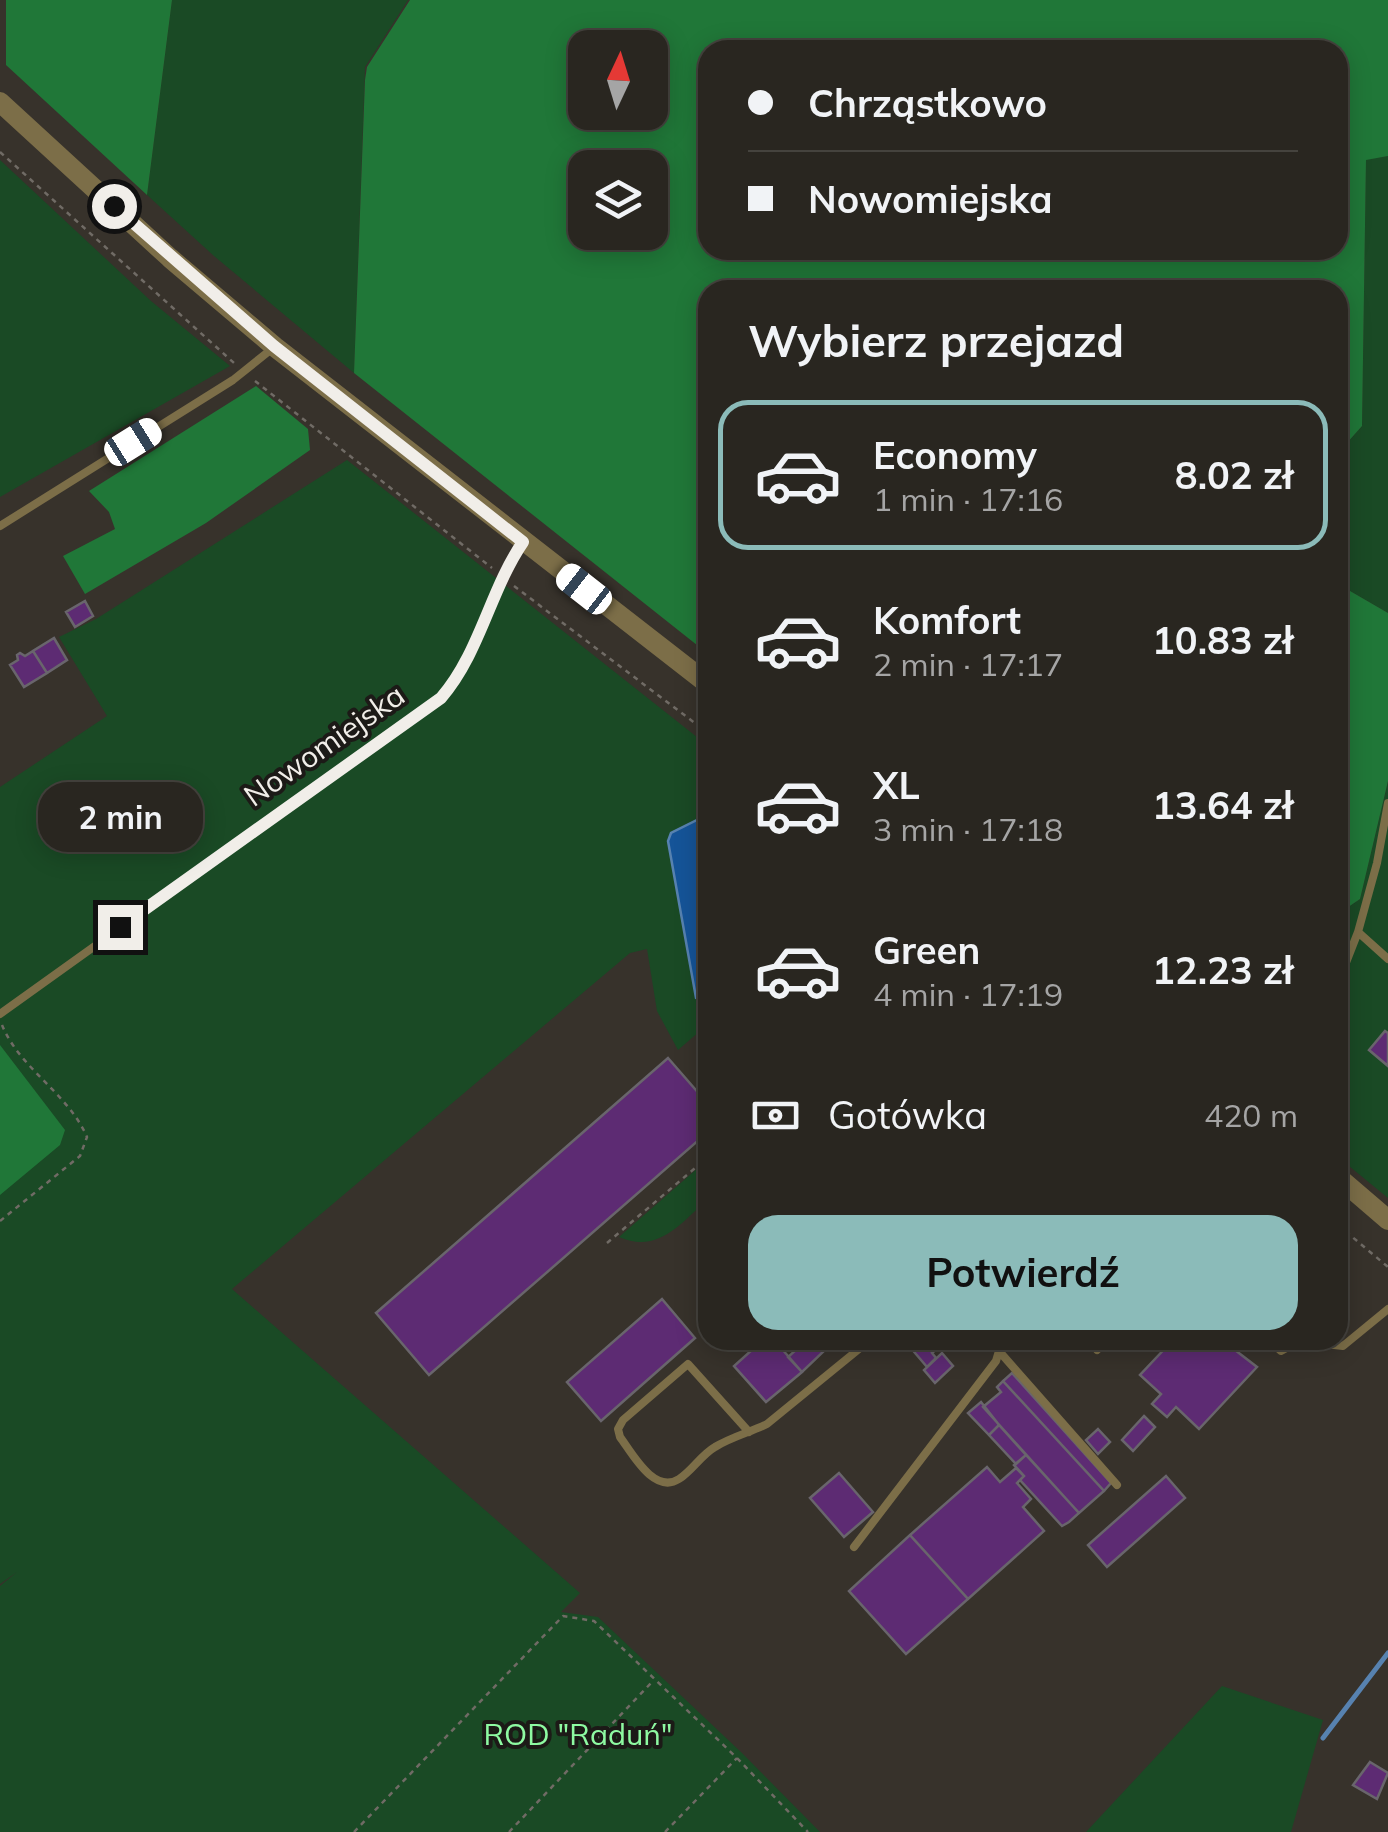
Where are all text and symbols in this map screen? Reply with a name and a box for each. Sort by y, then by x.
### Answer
north arrow [568,30,668,130]
map controls [568,30,668,250]
text: Chrząstkowo [808,79,1047,127]
button: layers [568,150,668,250]
text: Nowomiejska [808,175,1053,223]
route start [92,184,137,229]
text: Wybierz przejazd [748,312,1124,368]
car [100,413,166,471]
icon: car [753,430,843,520]
text: Economy [873,431,1037,479]
text: 8.02 zł [1175,451,1293,499]
text: 1 min · 17:16 [873,479,1063,519]
car [551,559,617,619]
icon: car [753,595,843,685]
text: Komfort [873,596,1021,644]
text: 10.83 zł [1152,616,1293,664]
text: 2 min · 17:17 [873,644,1063,684]
street label: Nowomiejska [236,676,412,814]
icon: car [753,760,843,850]
text: XL [873,761,920,809]
text: 13.64 zł [1152,781,1293,829]
callout: 2 min [38,782,202,852]
text: 2 min [78,797,163,837]
text: 3 min · 17:18 [873,809,1063,849]
route end [98,905,143,950]
icon: car [753,925,843,1015]
text: Green [873,926,980,974]
text: 12.23 zł [1152,946,1293,994]
text: 4 min · 17:19 [873,974,1063,1014]
icon: cash [748,1088,803,1143]
text: Gotówka [828,1091,987,1139]
text: 420 m [1204,1095,1298,1135]
button: Potwierdź [748,1215,1298,1330]
park label: ROD "Raduń" [483,1715,673,1753]

